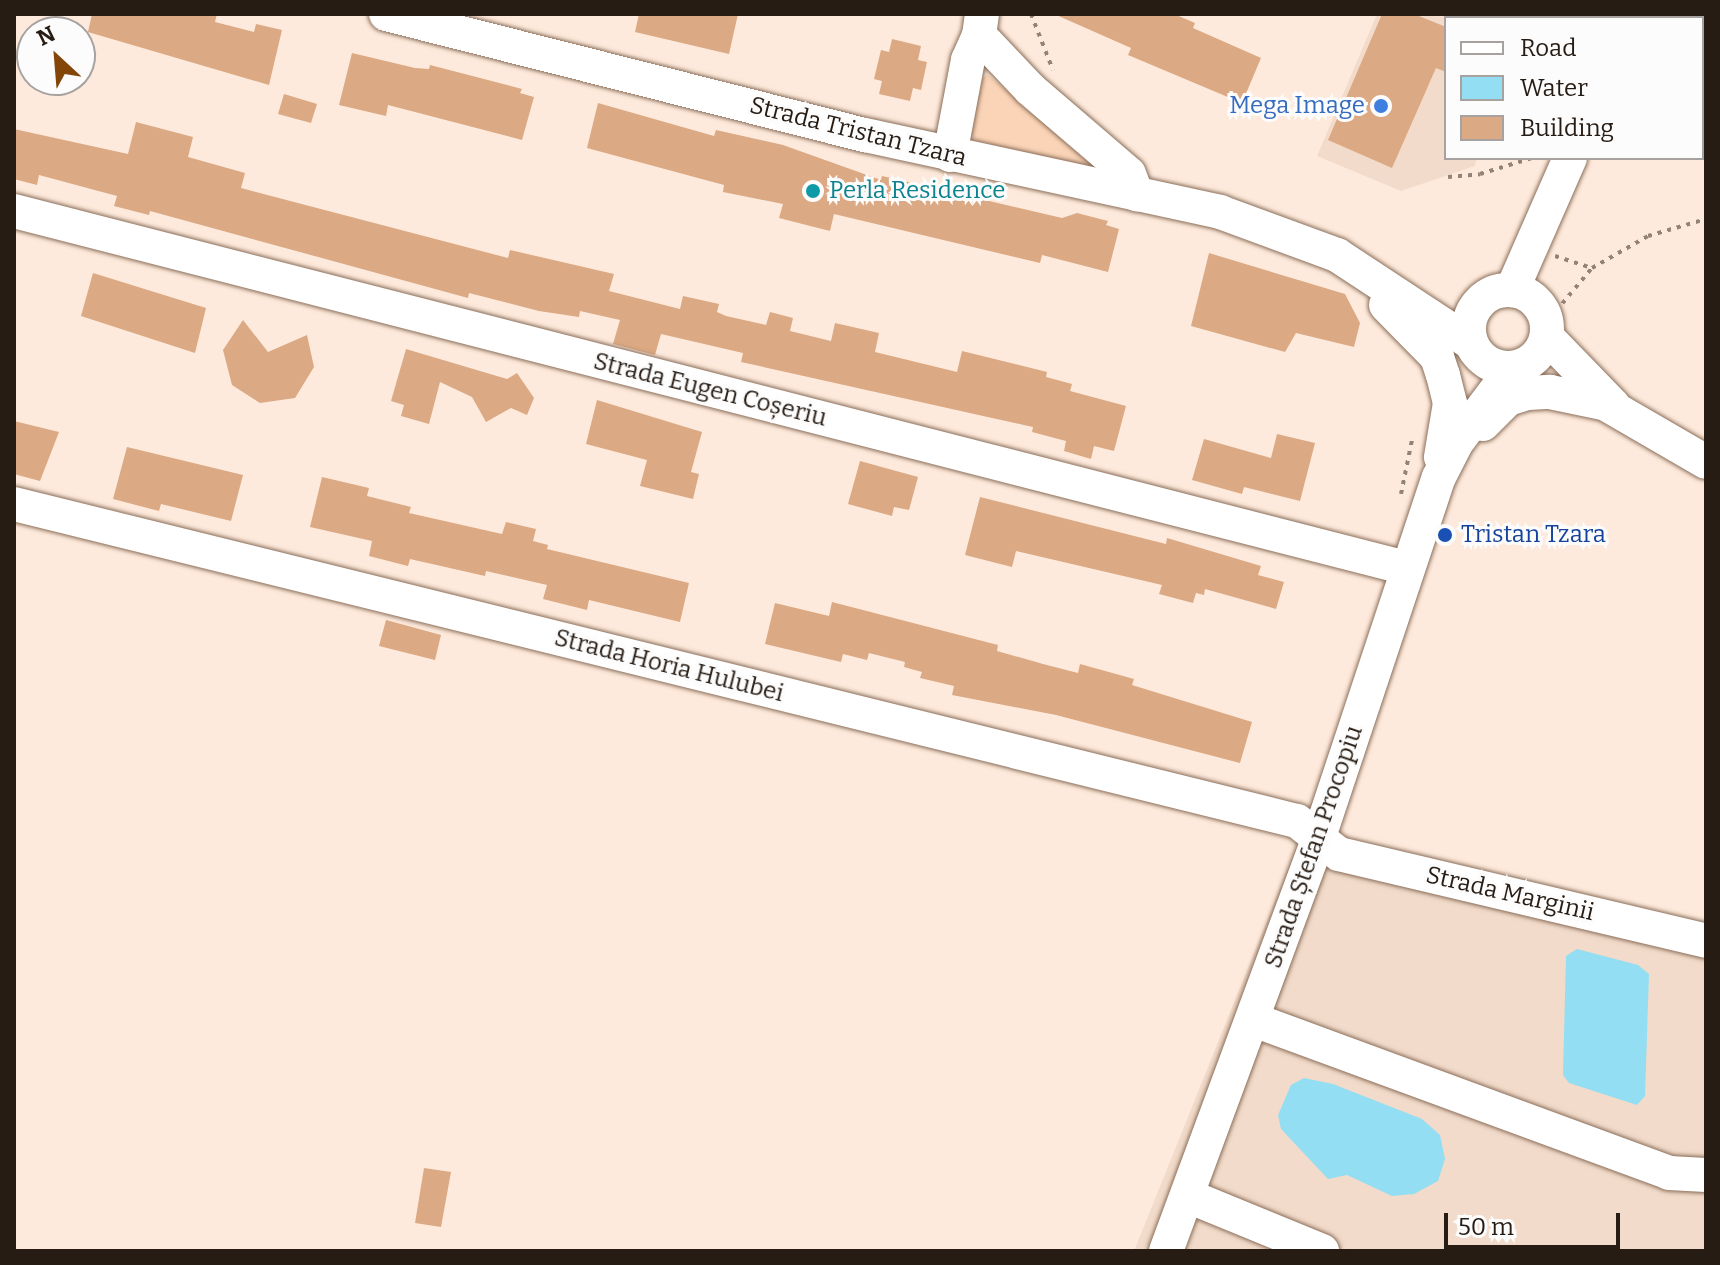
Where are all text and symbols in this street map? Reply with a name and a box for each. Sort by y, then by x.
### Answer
north arrow [16,16,96,96]
legend [1444,16,1704,160]
text: N [33,20,60,52]
text: Road [1520,34,1576,62]
text: Water [1520,74,1588,102]
street label: Strada Tristan Tzara [747,91,969,173]
place label: Mega Image [1229,92,1365,120]
marker: Mega Image [1372,97,1390,115]
text: Building [1520,114,1614,142]
place label: Perla Residence [829,177,1005,205]
marker: Perla Residence [804,182,822,200]
street label: Strada Eugen Coșeriu [591,347,829,433]
place label: Tristan Tzara [1461,521,1606,549]
marker: Tristan Tzara [1436,526,1454,544]
street label: Strada Horia Hulubei [551,624,787,708]
street label: Strada Ștefan Procopiu [1259,722,1369,972]
street label: Strada Marginii [1423,861,1597,927]
scale bar [1448,1197,1624,1247]
text: 50 m [1458,1213,1514,1241]

